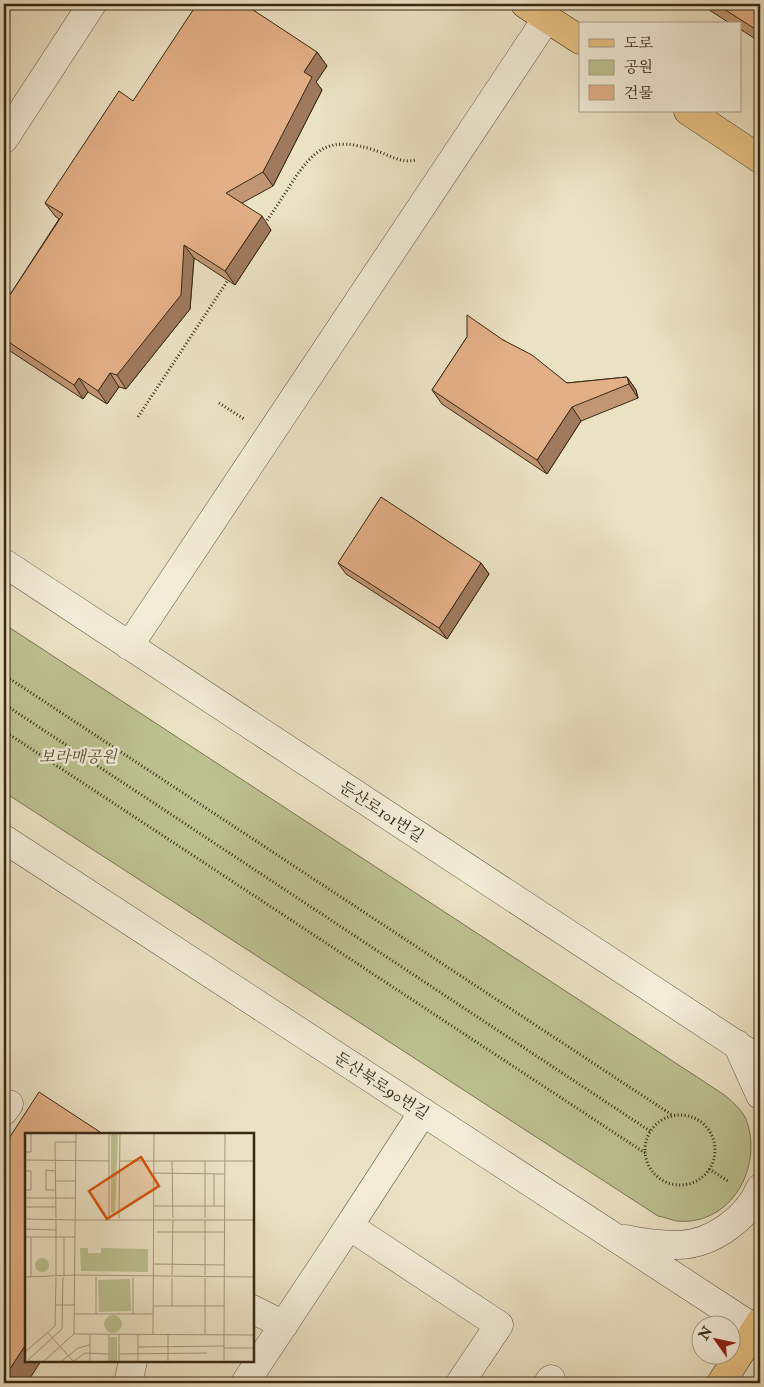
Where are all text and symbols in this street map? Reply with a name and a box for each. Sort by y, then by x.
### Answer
legend [579,22,742,112]
text: 도로 [624,34,653,53]
text: 공원 [624,58,653,77]
text: 건물 [624,84,653,103]
park label: 보라매공원 [39,747,118,767]
street label: 둔산로101번길 [335,777,427,847]
street label: 둔산북로90번길 [330,1048,433,1124]
inset map [25,1133,254,1362]
north arrow [692,1314,742,1364]
text: N [694,1323,716,1344]

